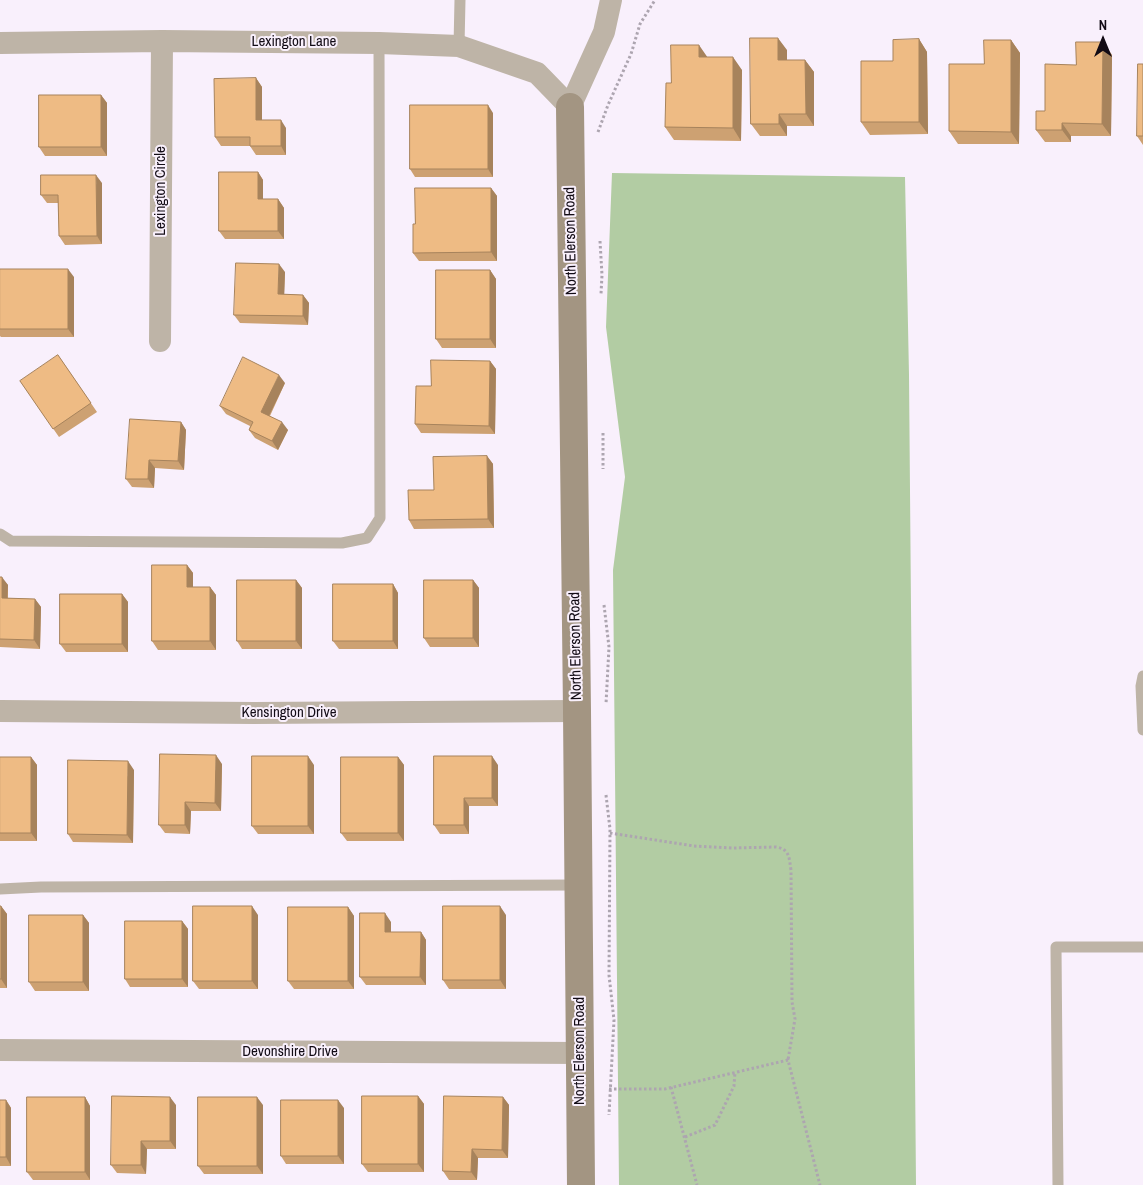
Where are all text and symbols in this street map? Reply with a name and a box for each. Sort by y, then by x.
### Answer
north arrow [1078,15,1128,65]
text: N [1099,16,1107,34]
street label: Lexington Lane [252,33,336,51]
street label: Lexington Circle [152,146,170,236]
street label: North Elerson Road [561,187,581,295]
street label: North Elerson Road [566,592,586,700]
street label: Kensington Drive [241,704,337,722]
street label: North Elerson Road [571,997,589,1105]
street label: Devonshire Drive [242,1043,338,1061]

